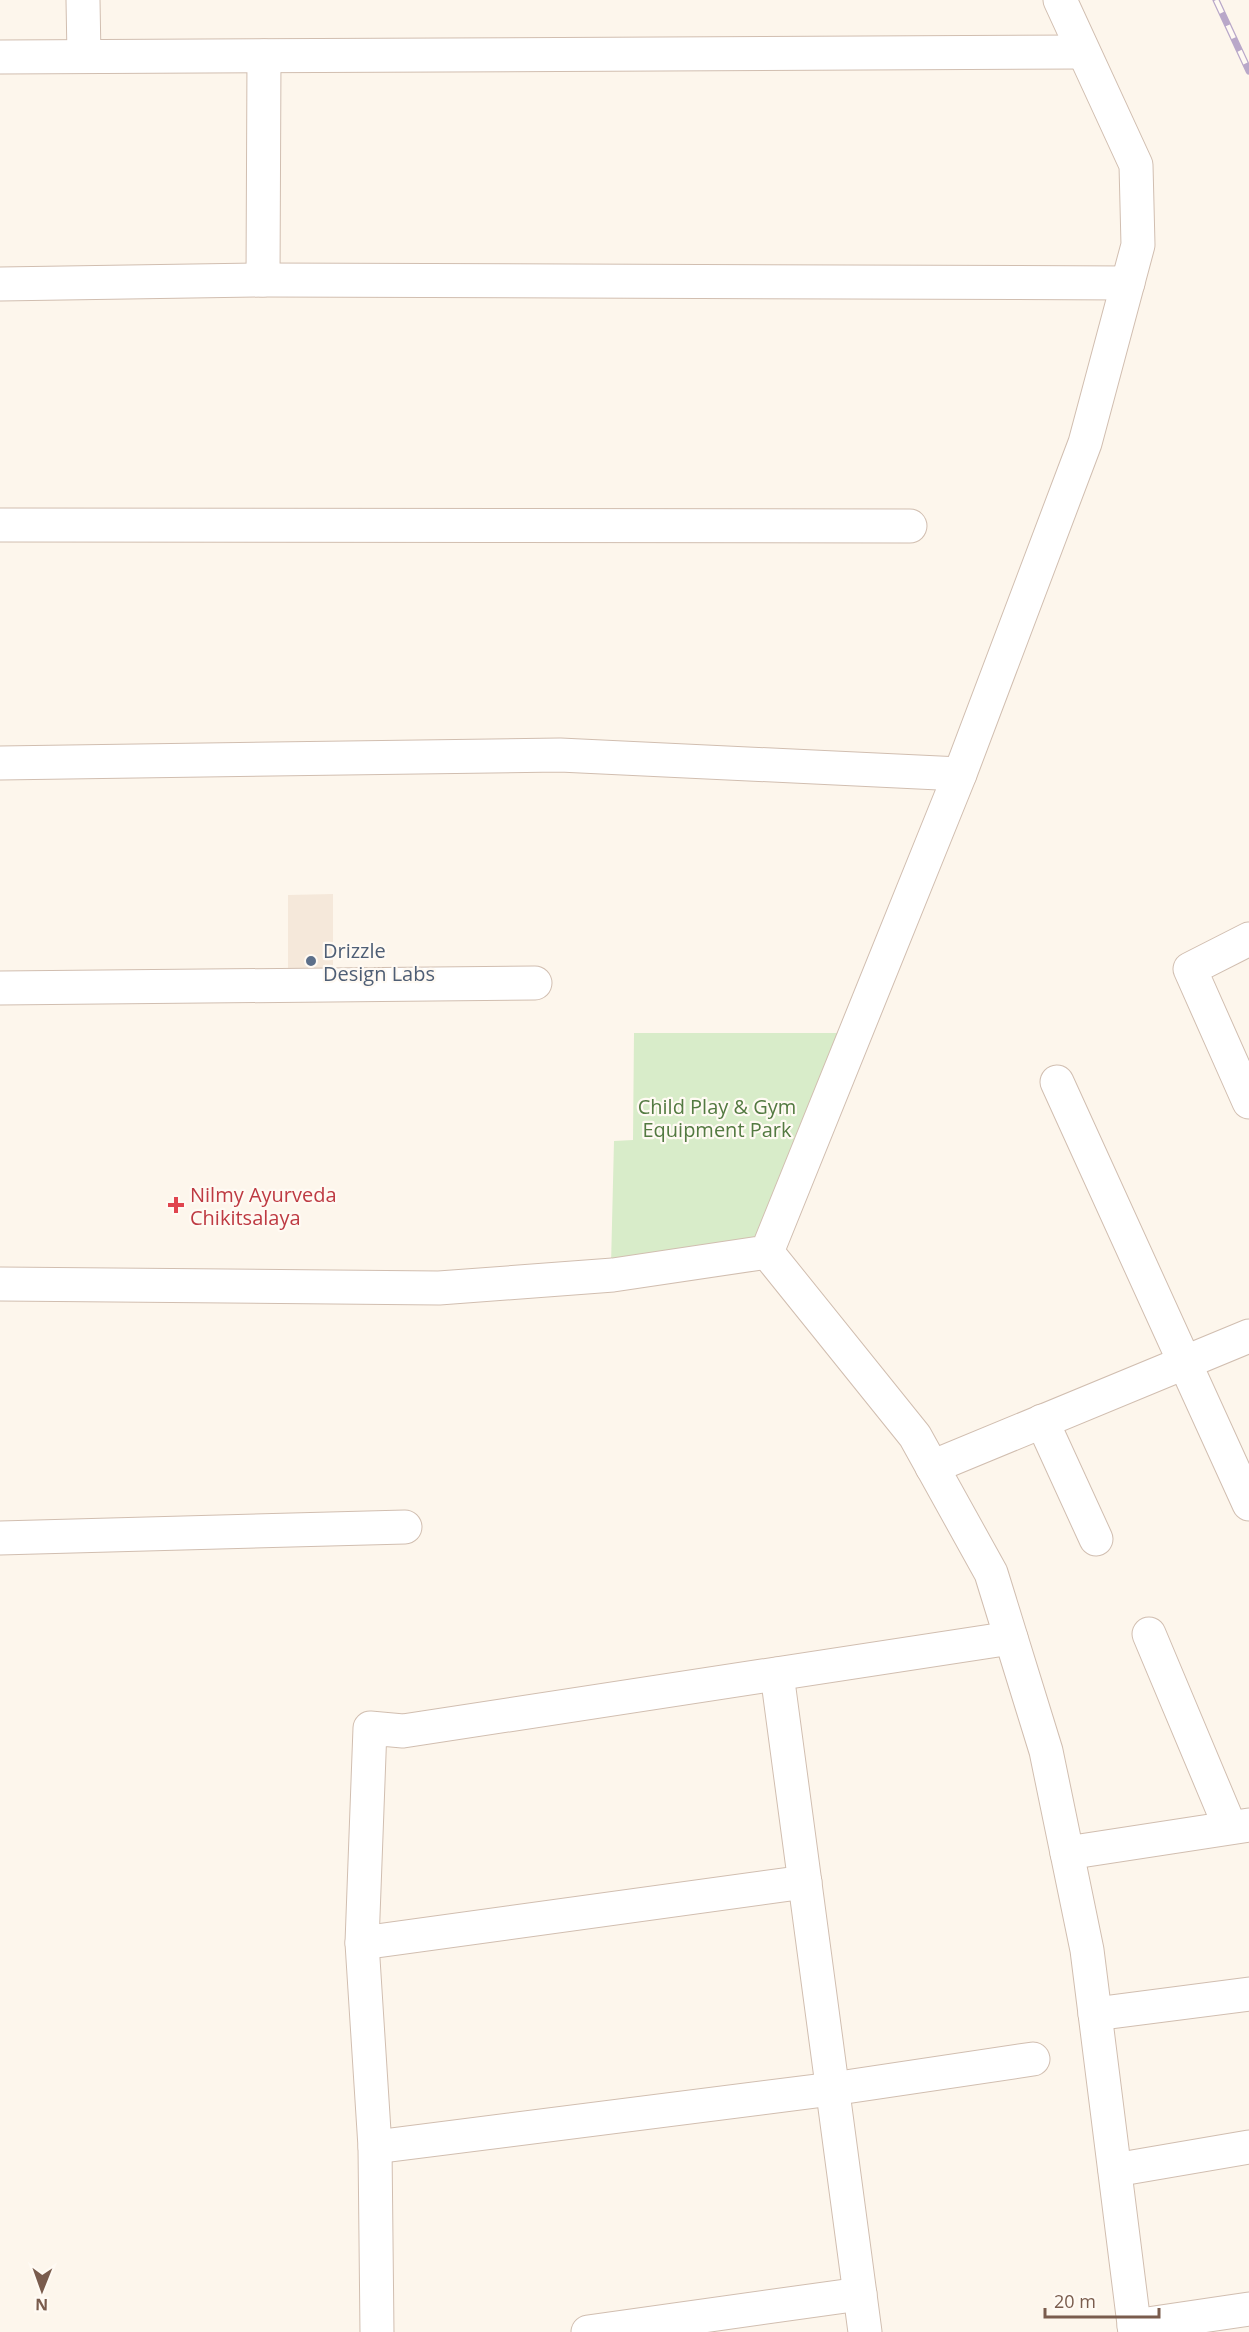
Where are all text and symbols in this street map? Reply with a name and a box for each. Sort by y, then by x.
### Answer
place label: Drizzle Design Labs [323,937,435,987]
marker: Drizzle Design Labs [304,954,318,968]
park label: Child Play & Gym Equipment Park [638,1093,796,1143]
place label: Nilmy Ayurveda Chikitsalaya [190,1181,337,1231]
marker: Nilmy Ayurveda Chikitsalaya [167,1196,185,1214]
north arrow [12,2260,72,2320]
scale bar [1045,2281,1159,2319]
text: 20 m [1054,2289,1096,2313]
text: N [35,2294,48,2316]

